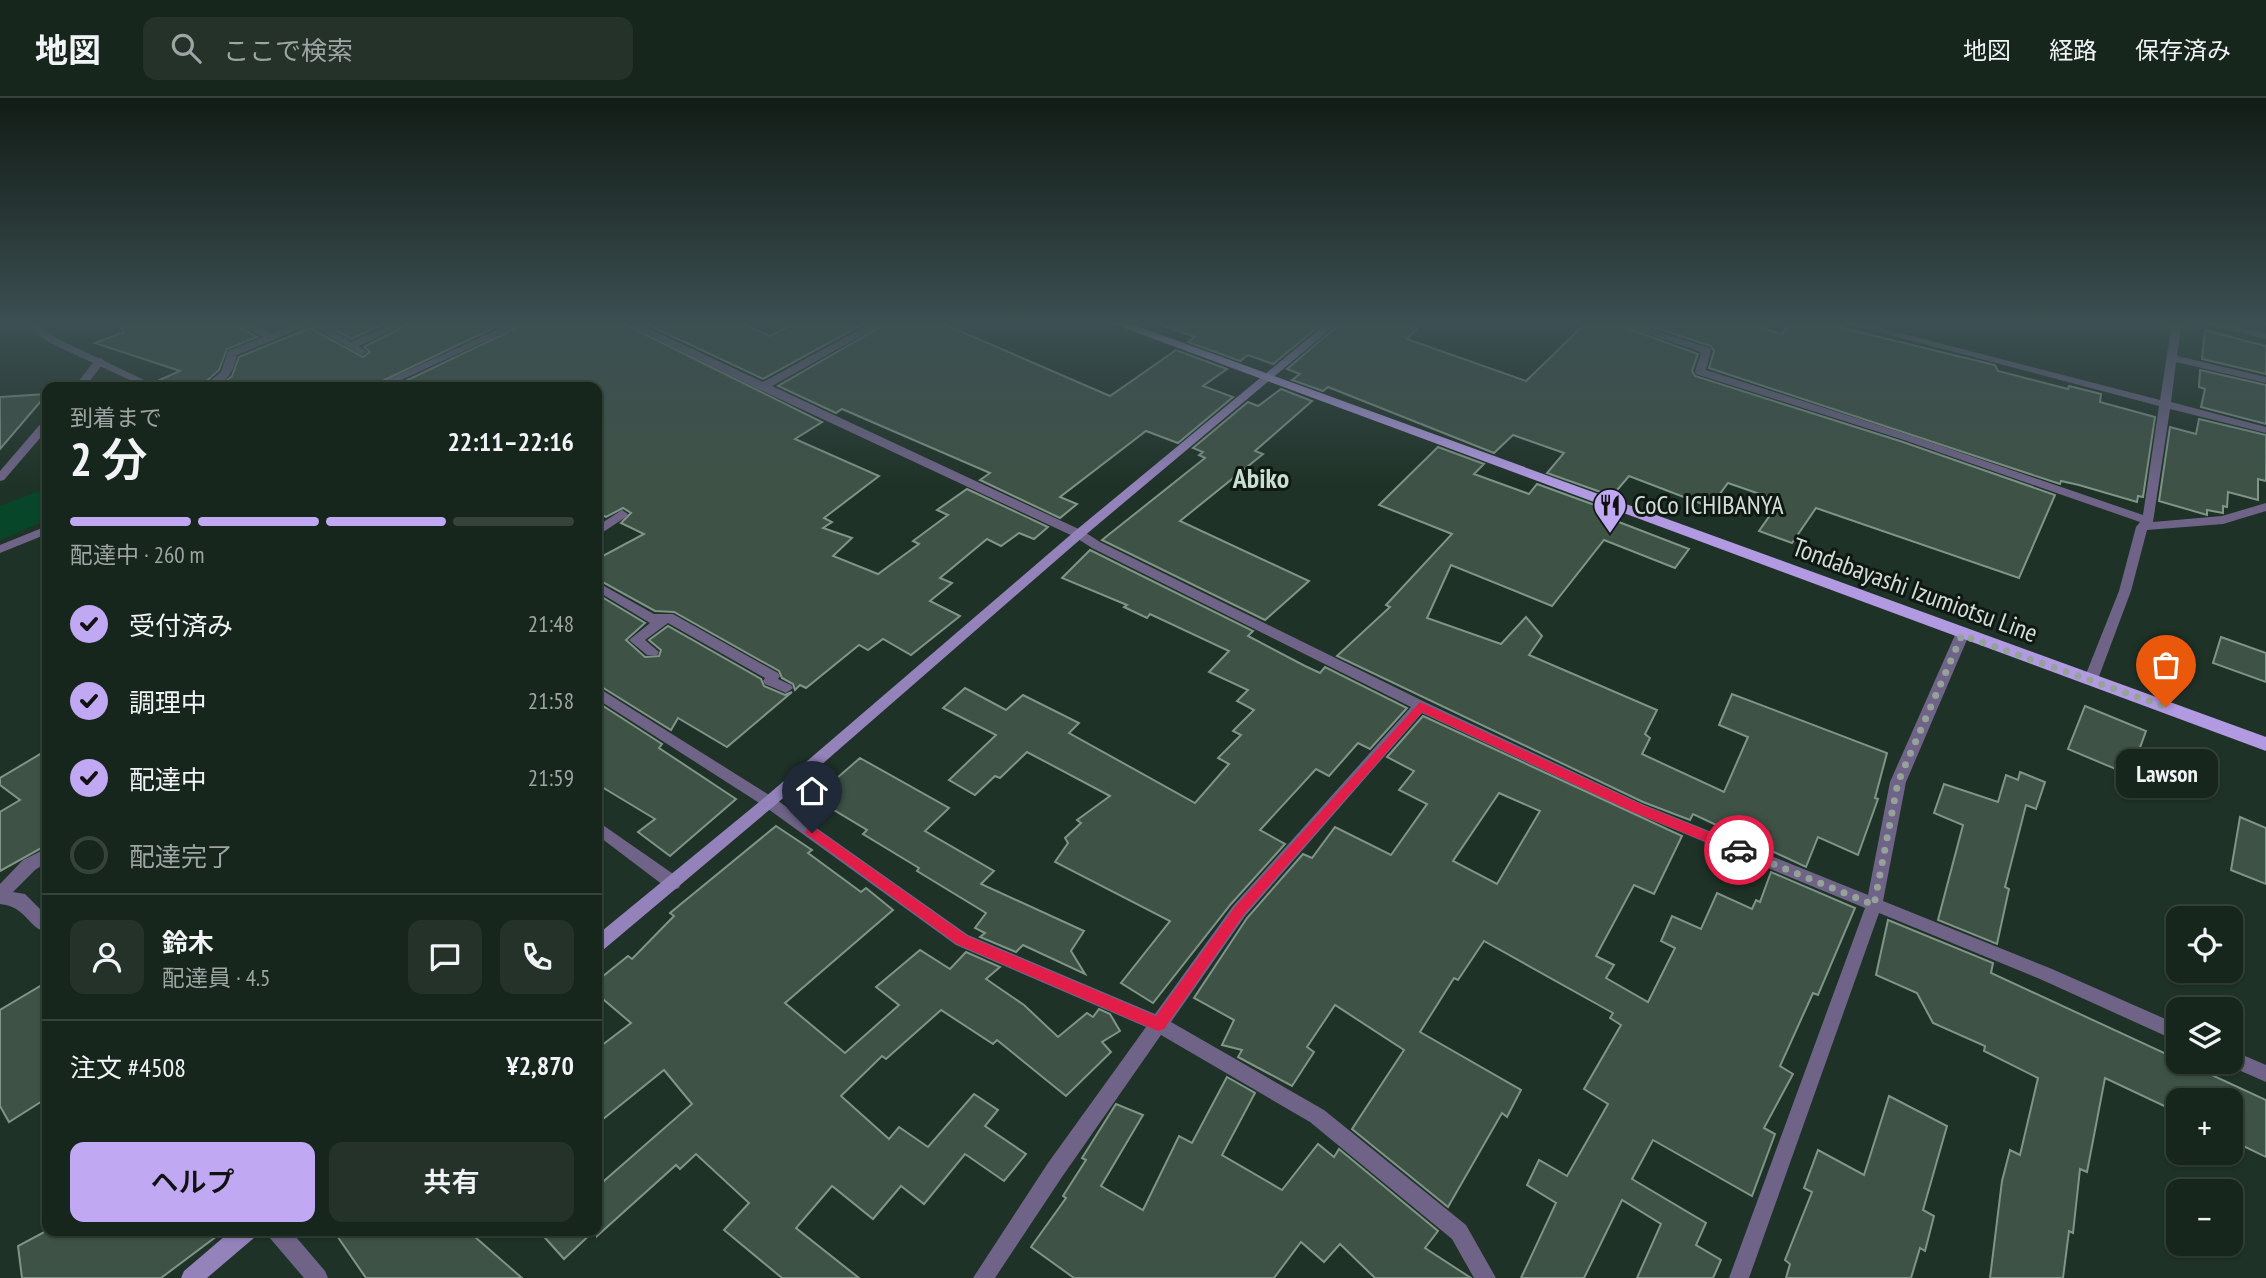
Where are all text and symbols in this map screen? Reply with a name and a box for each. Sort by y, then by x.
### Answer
search box [143,17,633,80]
text: 地図 [35,28,101,71]
icon: search [167,29,205,67]
text: ここで検索 [223,34,353,67]
text: 地図 [1963,35,2011,66]
text: 経路 [2049,35,2097,66]
text: 保存済み [2135,35,2231,66]
text: 到着まで [70,403,162,432]
text: 22:11–22:16 [447,425,574,458]
text: 2 分 [70,429,147,489]
district label: Abiko [1232,459,1289,496]
restaurant icon: CoCo ICHIBANYA [1591,486,1629,535]
place label: CoCo ICHIBANYA [1634,488,1784,521]
street label: Tondabayashi Izumiotsu Line [1788,530,2042,649]
text: 配達中 · 260 m [70,540,205,569]
icon: check [70,605,108,643]
text: 受付済み [129,609,233,642]
text: 21:48 [528,609,574,638]
pin [2136,635,2196,707]
icon: bag [2147,646,2185,684]
icon: check [70,682,108,720]
text: 調理中 [129,686,207,719]
text: 21:58 [528,686,574,715]
callout: Lawson [2115,749,2217,798]
icon: check [70,759,108,797]
text: Lawson [2136,759,2198,788]
pin [782,761,842,833]
text: 配達中 [129,763,207,796]
text: 21:59 [528,763,574,792]
icon: home [793,772,831,810]
courier [1704,815,1774,885]
icon: car [1720,831,1758,869]
text: 配達完了 [129,840,233,873]
map controls [2166,906,2243,1256]
button: locate [2166,906,2243,983]
button: person [70,920,144,994]
button: chat [408,920,482,994]
button: phone [500,920,574,994]
text: 鈴木 [162,926,214,959]
text: 配達員 · 4.5 [162,963,270,992]
button: layers [2166,997,2243,1074]
text: ¥2,870 [506,1049,574,1082]
text: 注文 #4508 [70,1051,186,1084]
button: + [2166,1088,2243,1165]
button: ヘルプ [70,1142,315,1222]
button: 共有 [329,1142,574,1222]
button: − [2166,1179,2243,1256]

